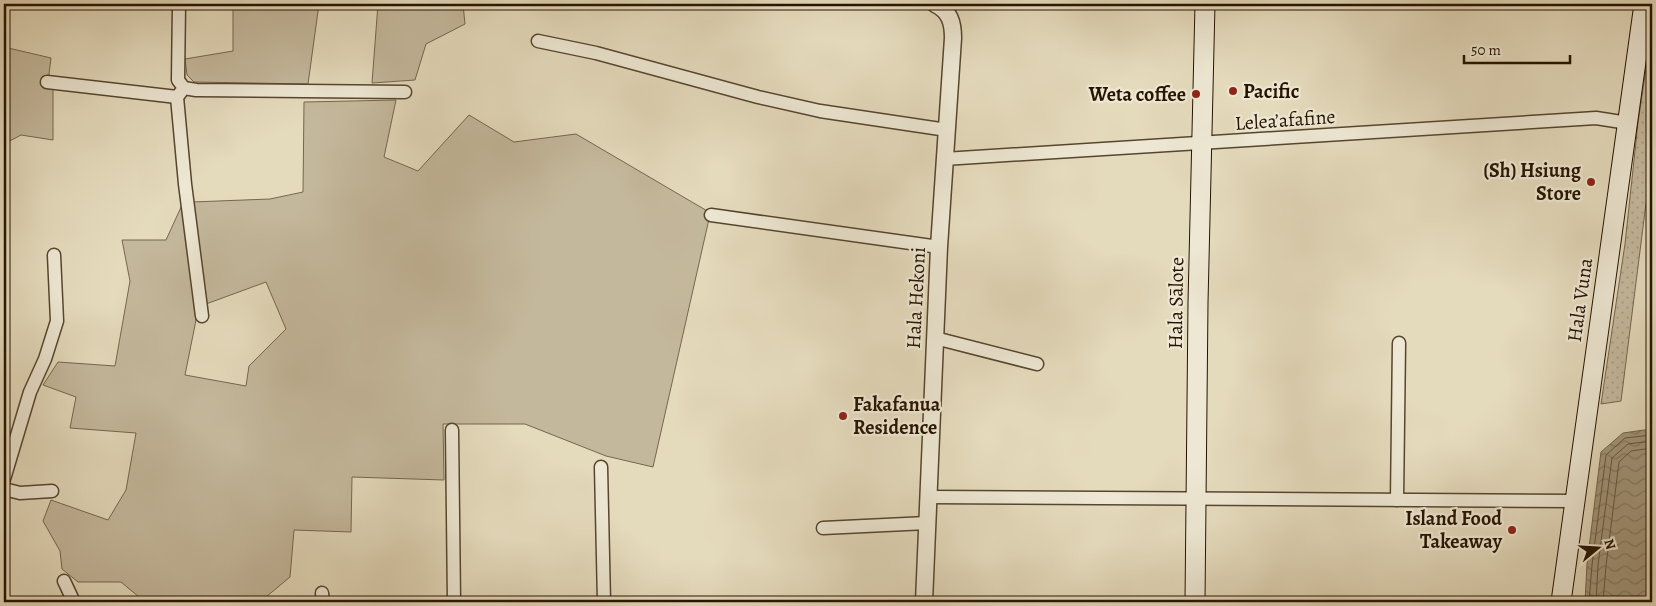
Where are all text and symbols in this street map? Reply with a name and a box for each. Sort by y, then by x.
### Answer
scale bar [1464,32,1570,64]
text: 50 m [1471,40,1501,60]
place label: Pacific [1243,78,1299,105]
place label: Weta coffee [1088,81,1186,108]
marker: Pacific [1227,85,1239,97]
marker: Weta coffee [1190,88,1202,100]
street label: Lelea’afafine [1234,103,1336,137]
place label: (Sh) Hsiung Store [1483,157,1582,207]
marker: (Sh) Hsiung Store [1585,176,1597,188]
street label: Hala Hekoni [900,246,932,350]
street label: Hala Vuna [1561,256,1599,344]
street label: Hala Sālote [1162,257,1190,349]
place label: Fakafanua Residence [853,391,941,441]
marker: Fakafanua Residence [837,410,849,422]
place label: Island Food Takeaway [1405,505,1503,555]
marker: Island Food Takeaway [1506,524,1518,536]
north arrow [1574,524,1624,574]
text: N [1599,536,1620,552]

